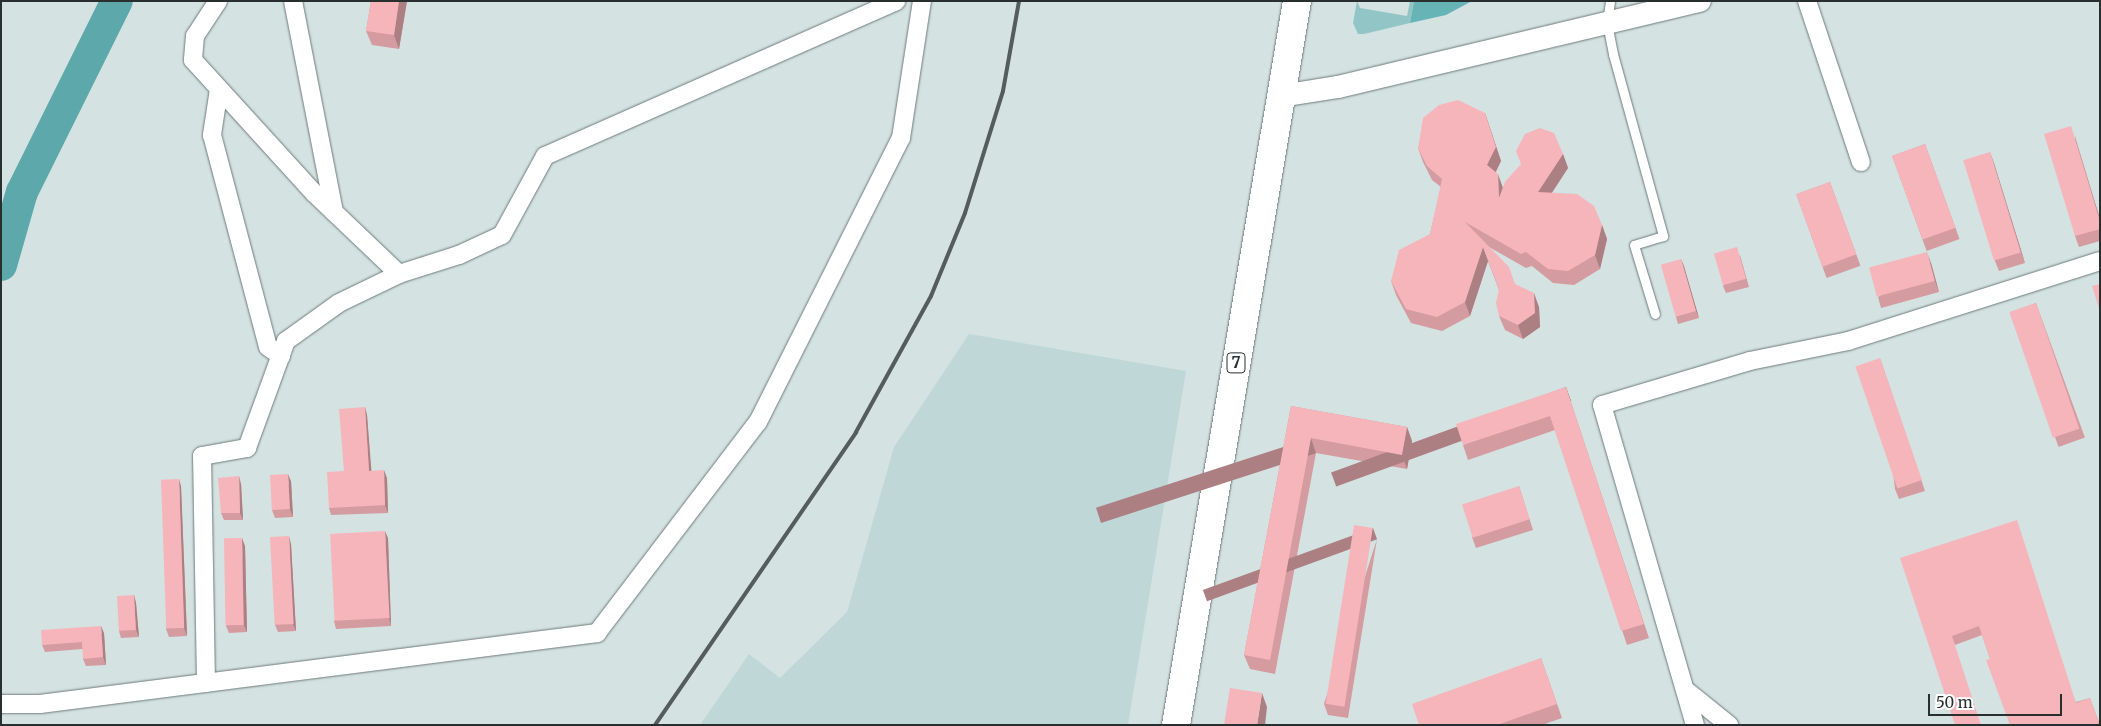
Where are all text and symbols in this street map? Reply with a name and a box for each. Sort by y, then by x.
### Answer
road number: 7 [1226,350,1246,376]
scale bar [1931,684,2065,716]
text: 50 m [1936,693,1973,712]

